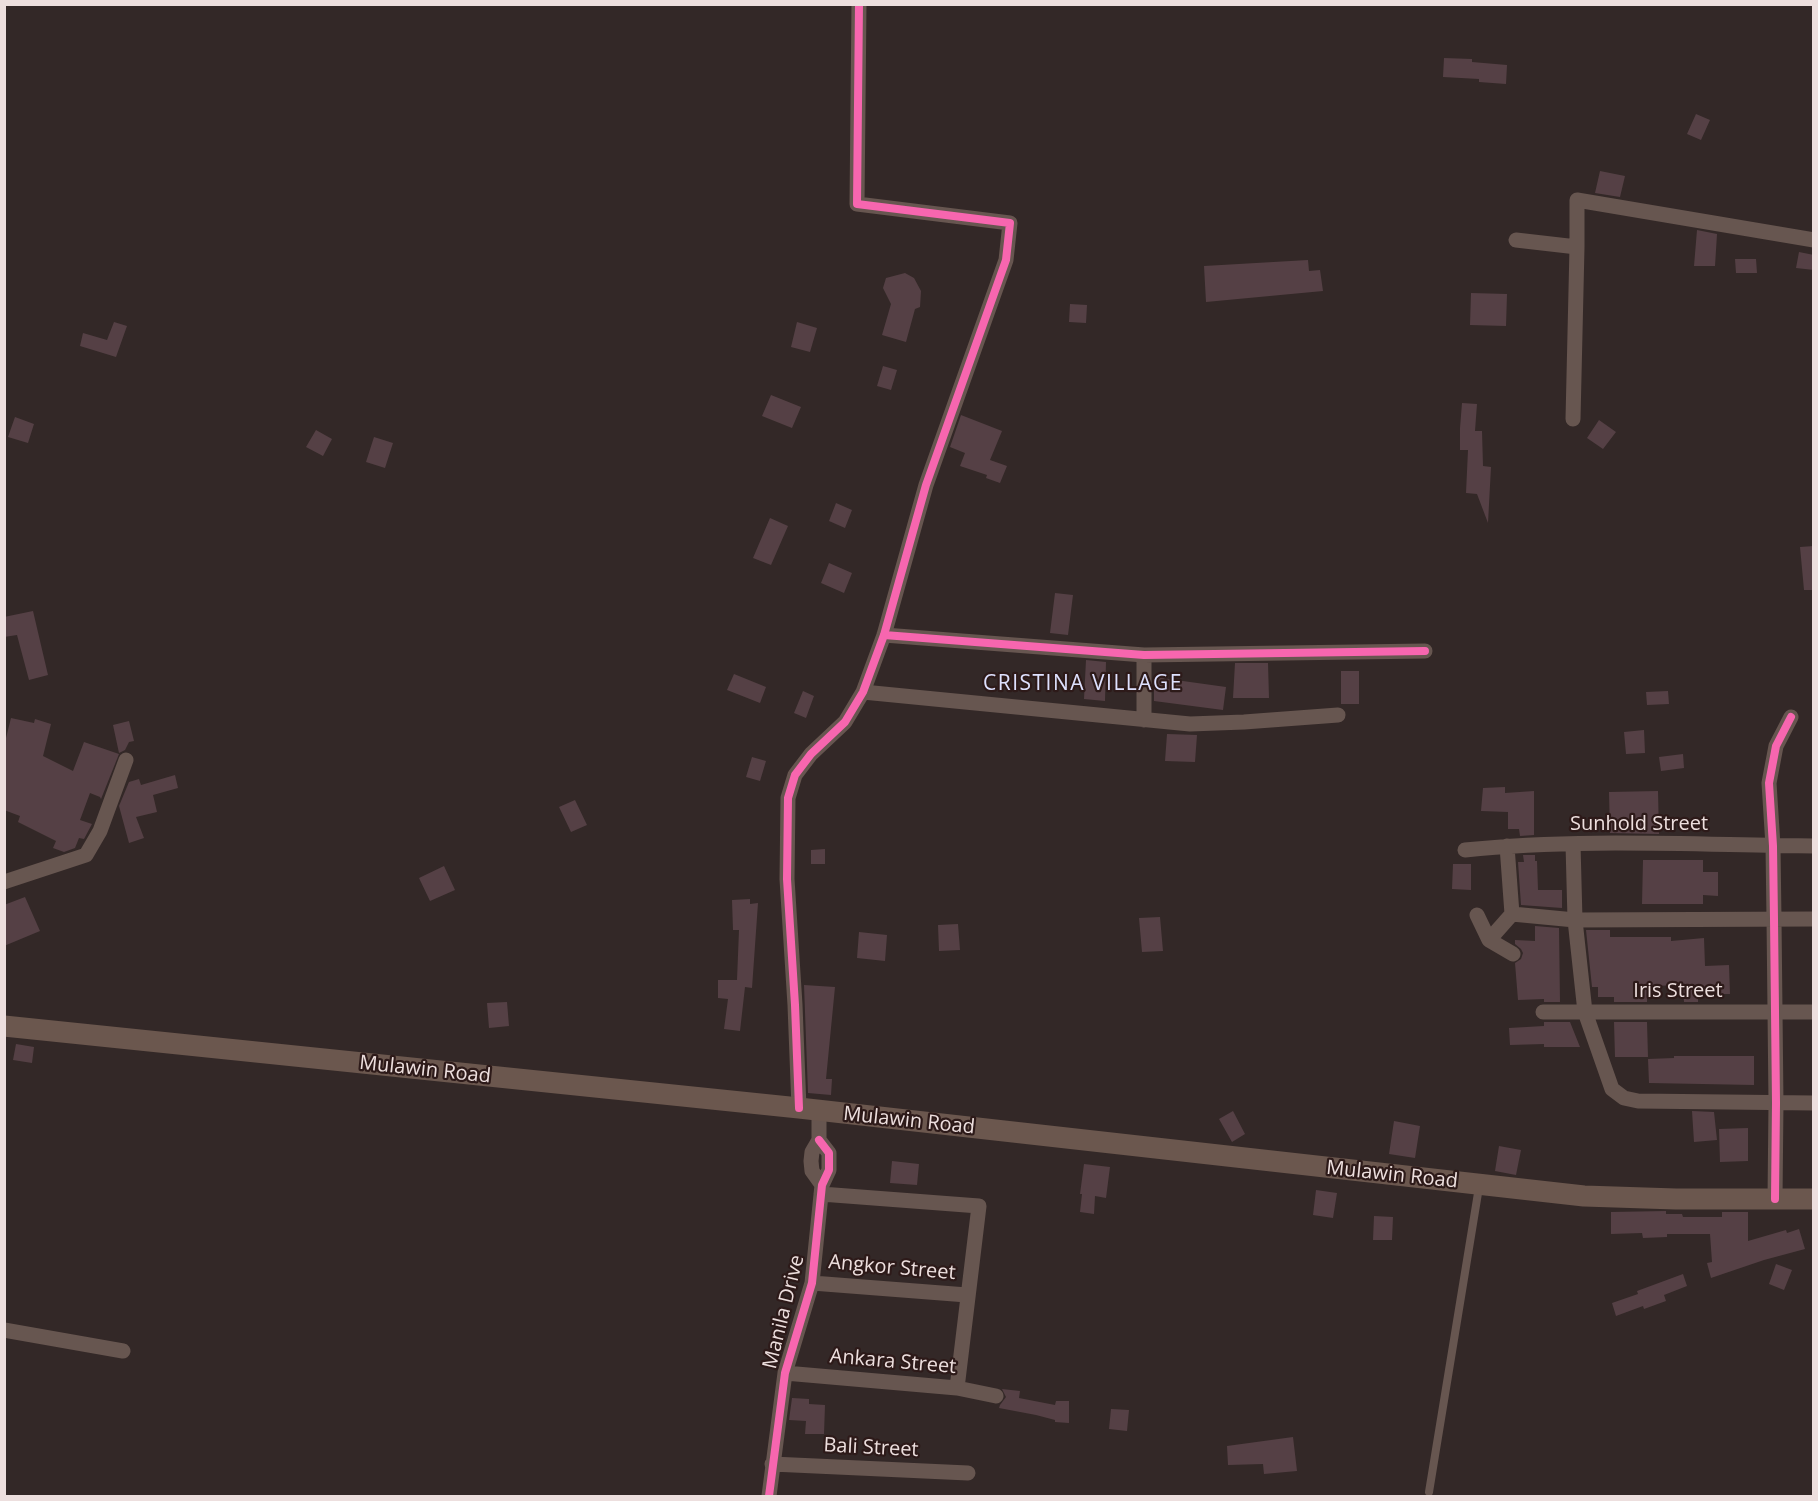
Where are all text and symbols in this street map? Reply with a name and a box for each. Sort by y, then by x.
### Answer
district label: CRISTINA VILLAGE [983,671,1183,697]
street label: Sunhold Street [1570,812,1708,836]
street label: Iris Street [1633,979,1723,1003]
street label: Mulawin Road [358,1051,492,1089]
street label: Mulawin Road [842,1102,976,1140]
street label: Mulawin Road [1325,1156,1459,1194]
street label: Angkor Street [827,1250,957,1286]
street label: Manila Drive [758,1252,810,1372]
street label: Ankara Street [829,1345,957,1379]
street label: Bali Street [823,1434,919,1462]

